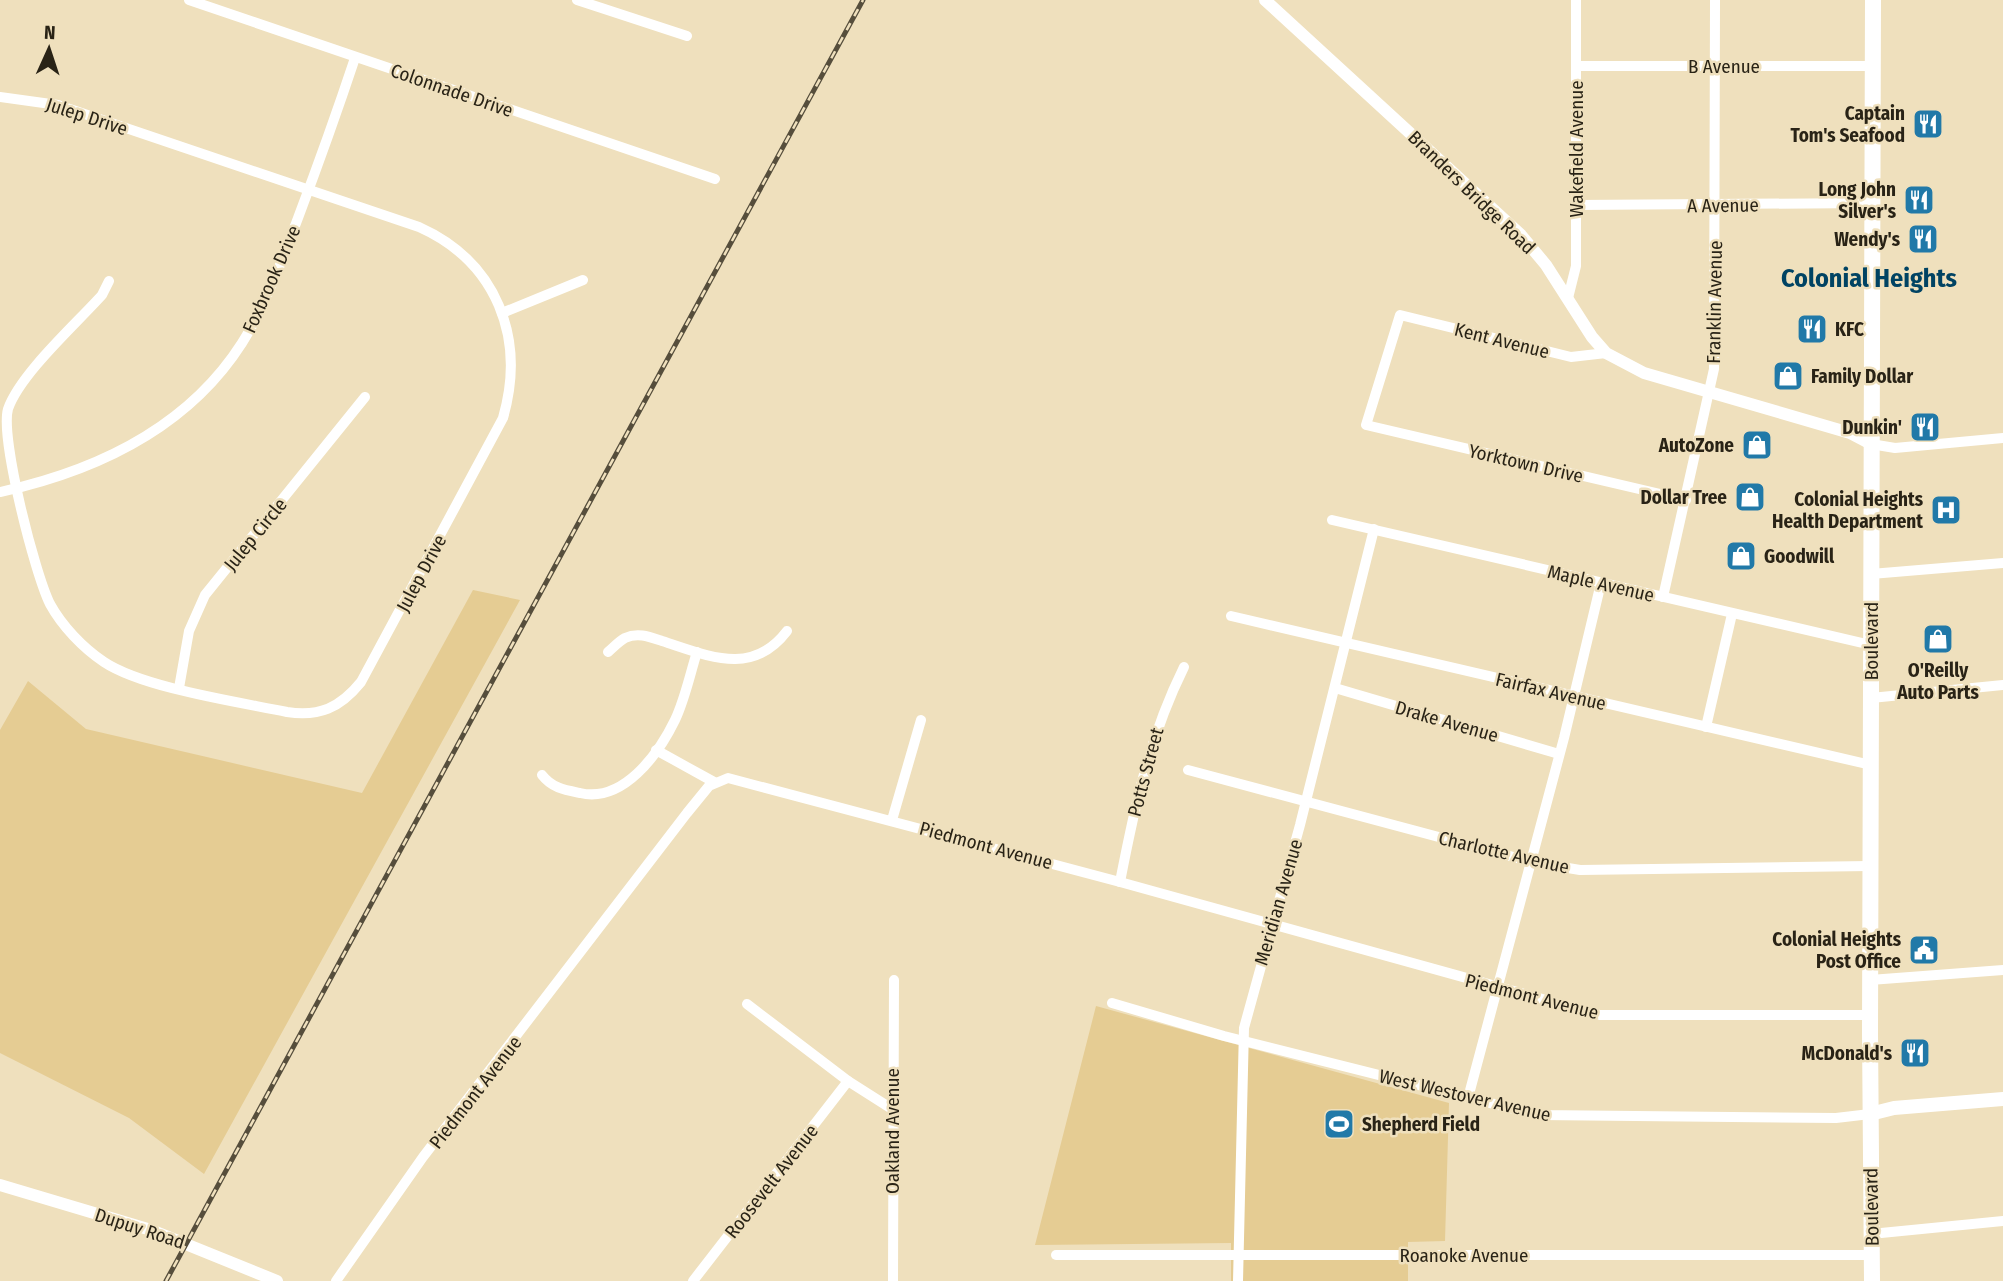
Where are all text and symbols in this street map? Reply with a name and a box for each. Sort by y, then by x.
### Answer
north arrow [14,14,84,84]
text: N [44,21,56,44]
street label: B Avenue [1688,55,1760,78]
street label: Colonnade Drive [388,59,516,122]
street label: Wakefield Avenue [1565,80,1588,218]
street label: Julep Drive [43,93,130,140]
place label: Captain Tom's Seafood [1790,102,1905,147]
restaurant icon: Captain Tom's Seafood [1911,107,1945,141]
street label: Branders Bridge Road [1403,126,1540,259]
place label: Long John Silver's [1818,178,1897,223]
restaurant icon: Long John Silver's [1902,183,1936,217]
street label: A Avenue [1687,193,1759,218]
street label: Foxbrook Drive [237,222,305,337]
restaurant icon: Wendy's [1906,222,1940,256]
place label: Wendy's [1834,228,1901,251]
street label: Franklin Avenue [1702,240,1727,364]
district label: Colonial Heights [1781,263,1957,294]
restaurant icon: KFC [1795,312,1829,346]
street label: Kent Avenue [1452,318,1552,363]
place label: KFC [1835,318,1864,341]
shop icon: Family Dollar [1771,359,1805,393]
place label: Family Dollar [1811,365,1914,388]
restaurant icon: Dunkin' [1908,410,1942,444]
place label: Dunkin' [1842,416,1902,439]
shop icon: AutoZone [1740,428,1774,462]
place label: AutoZone [1658,434,1734,457]
street label: Yorktown Drive [1466,439,1585,488]
shop icon: Dollar Tree [1733,480,1767,514]
place label: Dollar Tree [1640,486,1727,509]
place label: Colonial Heights Health Department [1772,488,1924,533]
street label: Julep Circle [219,493,292,575]
hospital icon: Colonial Heights Health Department [1929,493,1963,527]
street label: Julep Drive [392,531,451,616]
shop icon: Goodwill [1724,539,1758,573]
place label: Goodwill [1764,545,1835,568]
street label: Maple Avenue [1545,560,1656,607]
street label: Boulevard [1860,602,1883,680]
shop icon: O'Reilly Auto Parts [1921,622,1955,656]
place label: O'Reilly Auto Parts [1896,659,1979,704]
street label: Fairfax Avenue [1493,668,1608,715]
street label: Drake Avenue [1393,696,1501,747]
street label: Potts Street [1123,724,1169,819]
street label: Piedmont Avenue [917,817,1055,874]
street label: Charlotte Avenue [1436,826,1571,879]
street label: Meridian Avenue [1249,836,1307,968]
place label: Colonial Heights Post Office [1772,928,1902,973]
public building icon: Colonial Heights Post Office [1907,933,1941,967]
street label: Piedmont Avenue [1463,969,1601,1024]
street label: Piedmont Avenue [424,1031,527,1153]
restaurant icon: McDonald's [1898,1036,1932,1070]
place label: McDonald's [1802,1042,1893,1065]
street label: West Westover Avenue [1377,1065,1553,1126]
street label: Oakland Avenue [881,1068,904,1194]
sports icon: Shepherd Field [1322,1107,1356,1141]
place label: Shepherd Field [1362,1113,1480,1136]
street label: Roosevelt Avenue [720,1120,823,1243]
street label: Boulevard [1859,1168,1884,1246]
street label: Dupuy Road [92,1203,188,1254]
street label: Roanoke Avenue [1400,1244,1528,1267]

